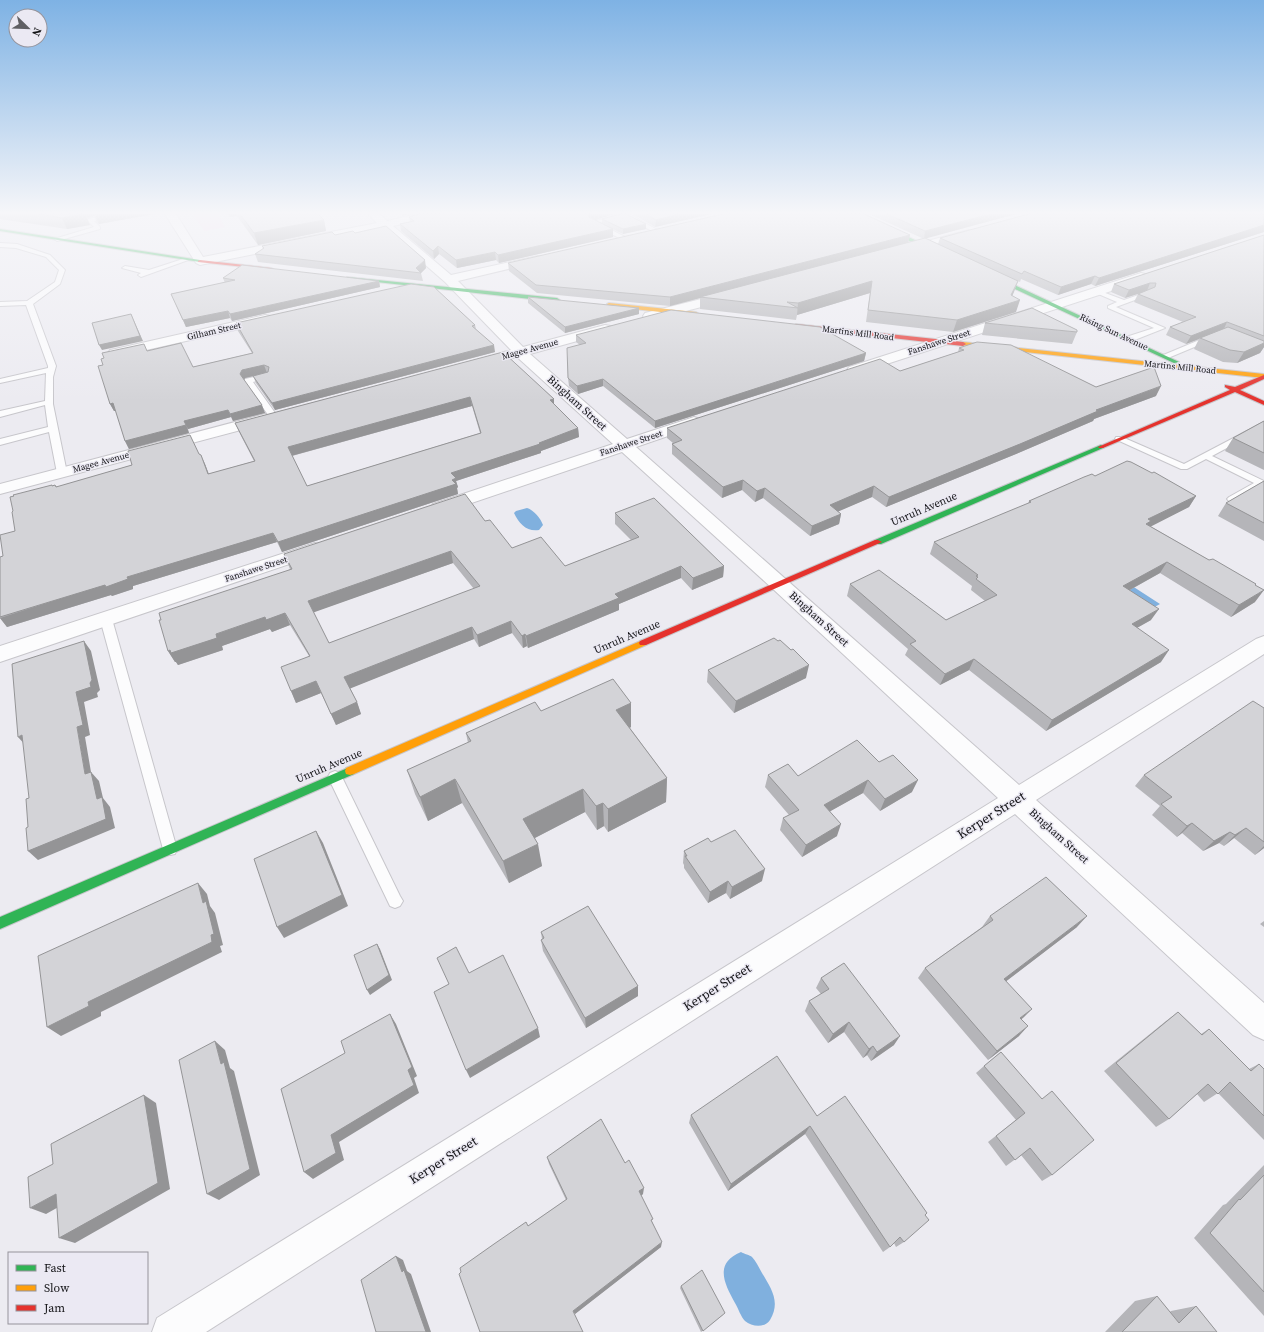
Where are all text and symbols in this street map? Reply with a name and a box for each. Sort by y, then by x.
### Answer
north arrow [8,8,48,48]
text: N [28,25,45,38]
street label: Rising Sun Avenue [1078,311,1151,353]
street label: Gilham Street [186,319,242,343]
street label: Martins Mill Road [821,323,895,343]
street label: Fanshawe Street [906,326,972,358]
street label: Magee Avenue [501,336,560,362]
street label: Martins Mill Road [1143,357,1217,377]
street label: Bingham Street [544,372,610,434]
street label: Fanshawe Street [598,427,664,459]
street label: Magee Avenue [72,449,131,475]
street label: Unruh Avenue [889,488,960,530]
street label: Fanshawe Street [223,553,289,585]
street label: Bingham Street [786,588,852,650]
street label: Unruh Avenue [592,616,663,658]
street label: Unruh Avenue [294,745,365,787]
street label: Kerper Street [954,787,1029,843]
street label: Bingham Street [1026,805,1092,867]
street label: Kerper Street [680,959,755,1015]
street label: Kerper Street [406,1132,481,1188]
legend [8,1252,148,1324]
text: Fast [44,1260,66,1276]
text: Slow [44,1280,70,1296]
text: Jam [43,1300,65,1316]

